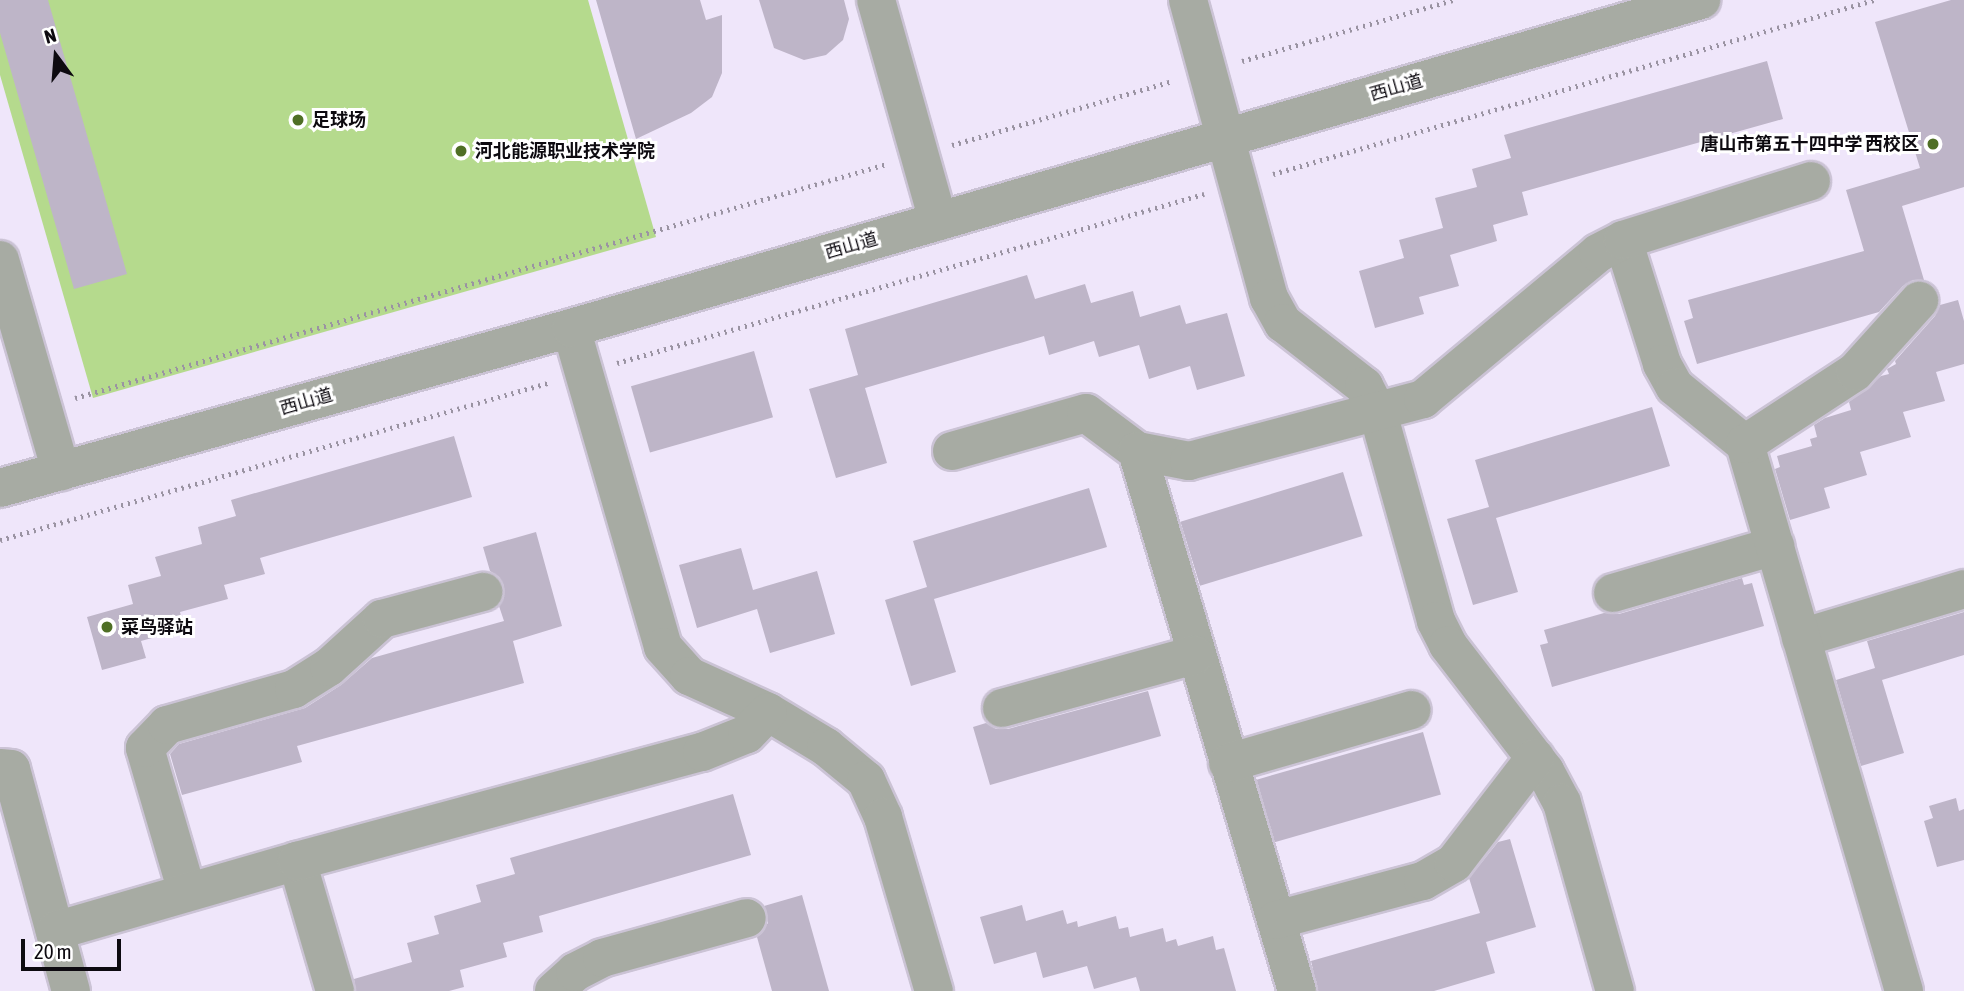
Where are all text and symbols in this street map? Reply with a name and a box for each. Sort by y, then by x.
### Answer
north arrow [21,21,91,91]
text: N [42,24,59,48]
street label: 西山道 [1367,70,1425,106]
place label: 足球场 [312,109,366,131]
marker: 足球场 [290,112,306,128]
place label: 唐山市第五十四中学 西校区 [1701,133,1919,155]
marker: 唐山市第五十四中学 西校区 [1925,136,1941,152]
place label: 河北能源职业技术学院 [475,140,655,162]
marker: 河北能源职业技术学院 [453,143,469,159]
street label: 西山道 [822,228,880,264]
street label: 西山道 [277,384,335,420]
place label: 菜鸟驿站 [121,616,193,638]
marker: 菜鸟驿站 [99,619,115,635]
scale bar [24,925,124,969]
text: 20 m [34,939,72,963]

